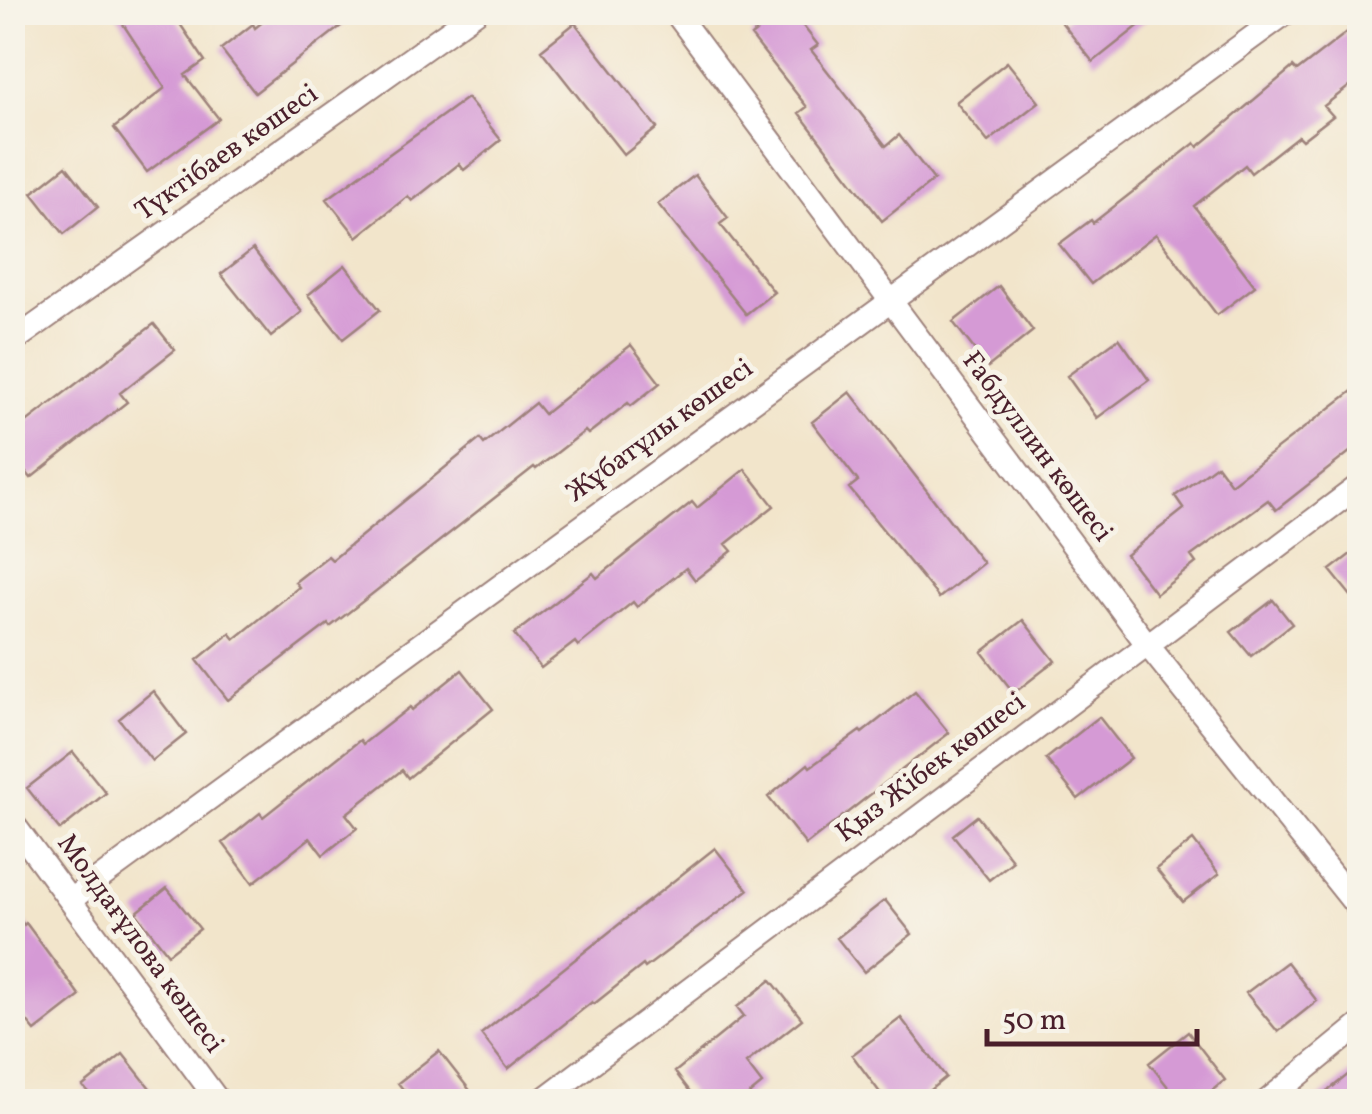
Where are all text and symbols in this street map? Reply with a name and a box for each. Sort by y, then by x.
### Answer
street label: Түктібаев көшесі [127,75,327,231]
street label: Ғабдуллин көшесі [952,343,1122,551]
street label: Жұбатұлы көшесі [558,350,762,512]
street label: Қыз Жібек көшесі [828,684,1034,852]
street label: Молдағұлова көшесі [47,826,233,1062]
scale bar [987,984,1197,1046]
text: 50 m [1002,1000,1066,1042]

